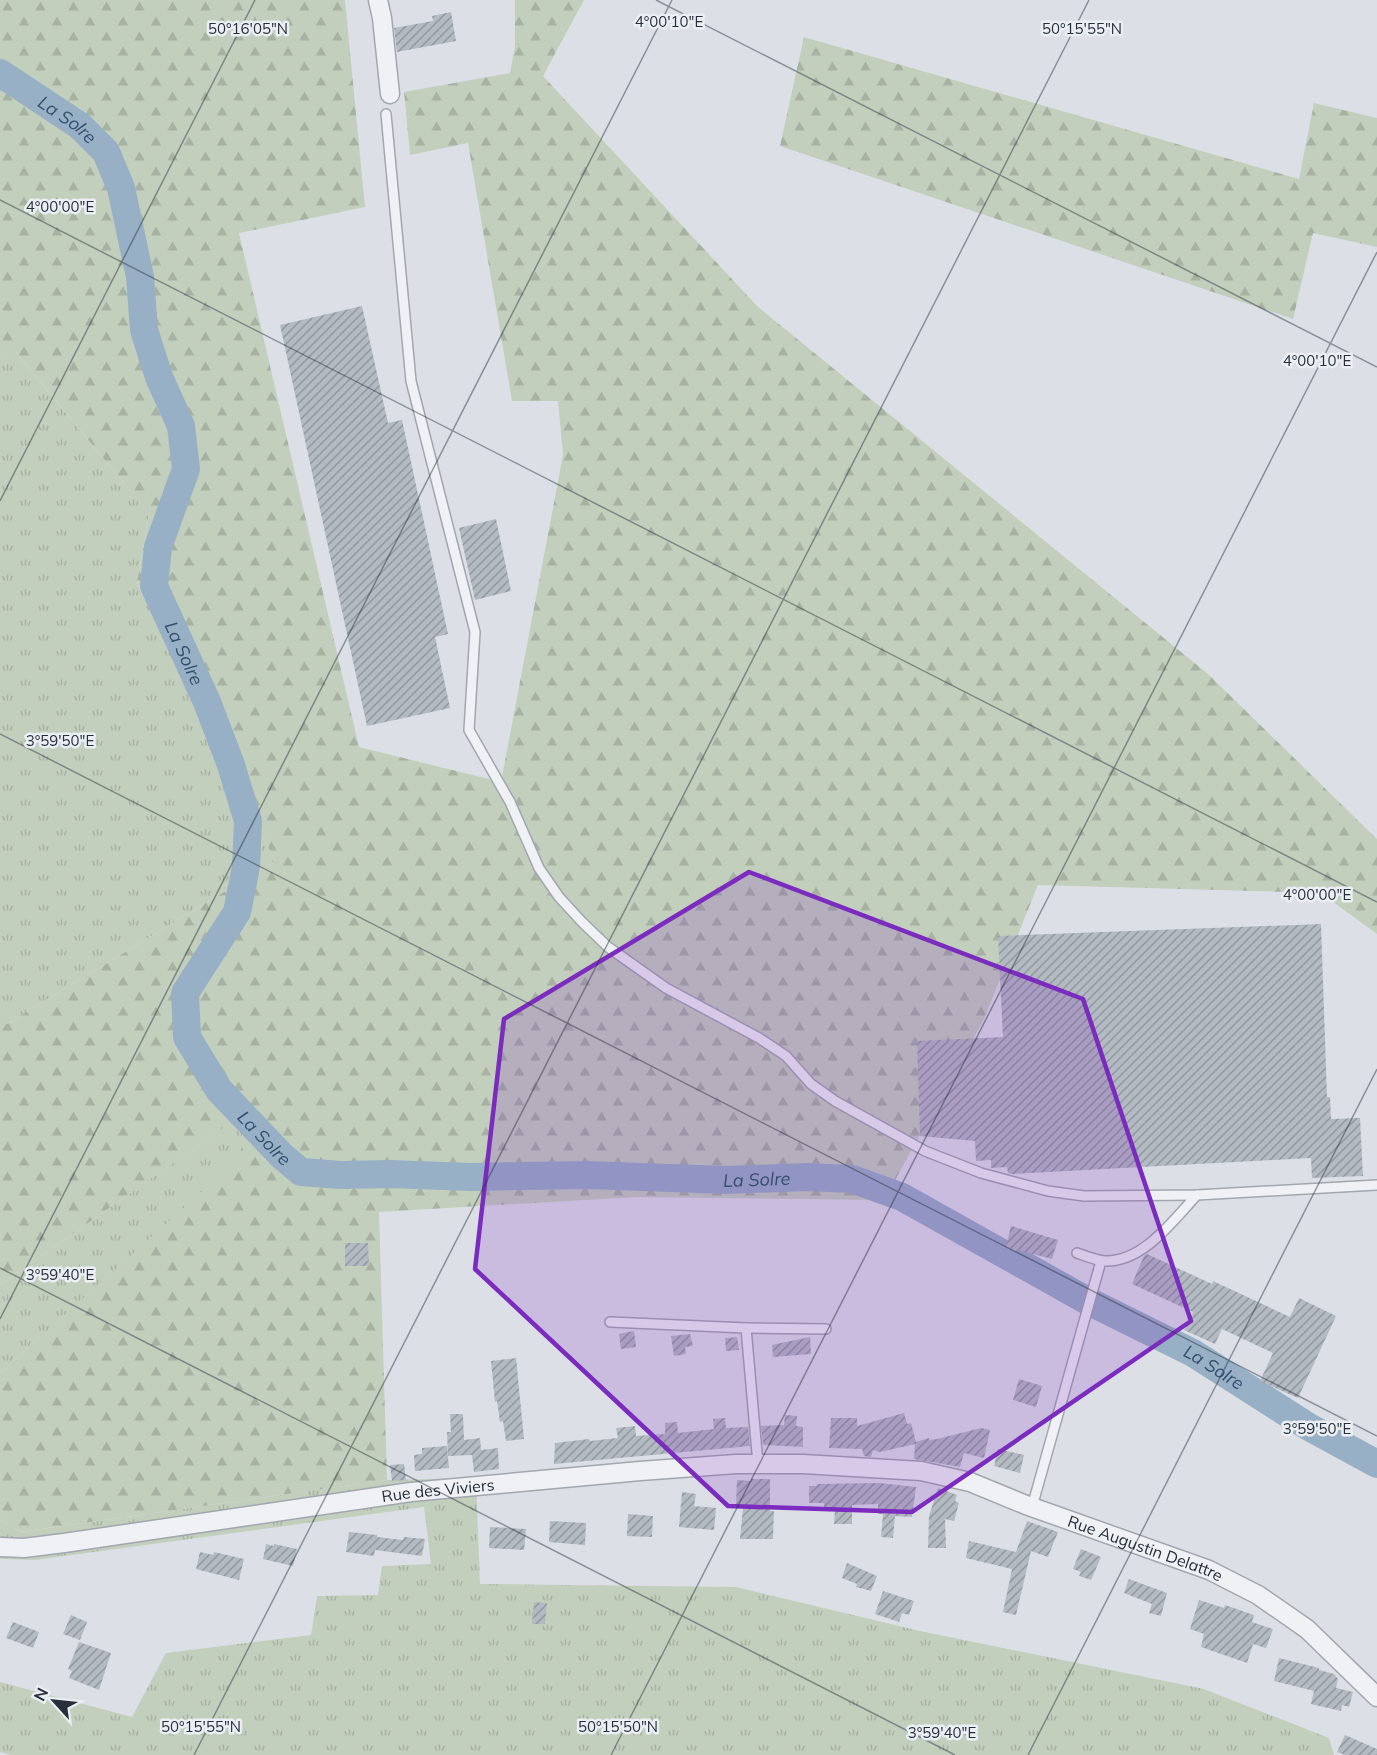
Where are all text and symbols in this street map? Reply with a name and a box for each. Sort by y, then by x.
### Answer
text: 4°00'10"E [635,12,703,31]
text: 50°16'05"N [208,19,288,38]
text: 50°15'55"N [1042,19,1122,38]
water label: La Solre [34,90,102,148]
text: 4°00'00"E [26,197,94,216]
text: 4°00'10"E [1283,351,1351,370]
water label: La Solre [160,618,209,689]
text: 3°59'50"E [26,731,94,750]
text: 4°00'00"E [1283,885,1351,904]
water label: La Solre [233,1105,296,1170]
water label: La Solre [723,1166,791,1192]
text: 3°59'40"E [26,1265,94,1284]
water label: La Solre [1180,1339,1249,1394]
text: 3°59'50"E [1283,1419,1351,1438]
street label: Rue des Viviers [380,1474,495,1506]
street label: Rue Augustin Delattre [1065,1511,1226,1585]
north arrow [24,1671,84,1731]
text: N [29,1684,52,1704]
text: 50°15'55"N [161,1717,241,1736]
text: 50°15'50"N [578,1717,658,1736]
text: 3°59'40"E [908,1723,976,1742]

